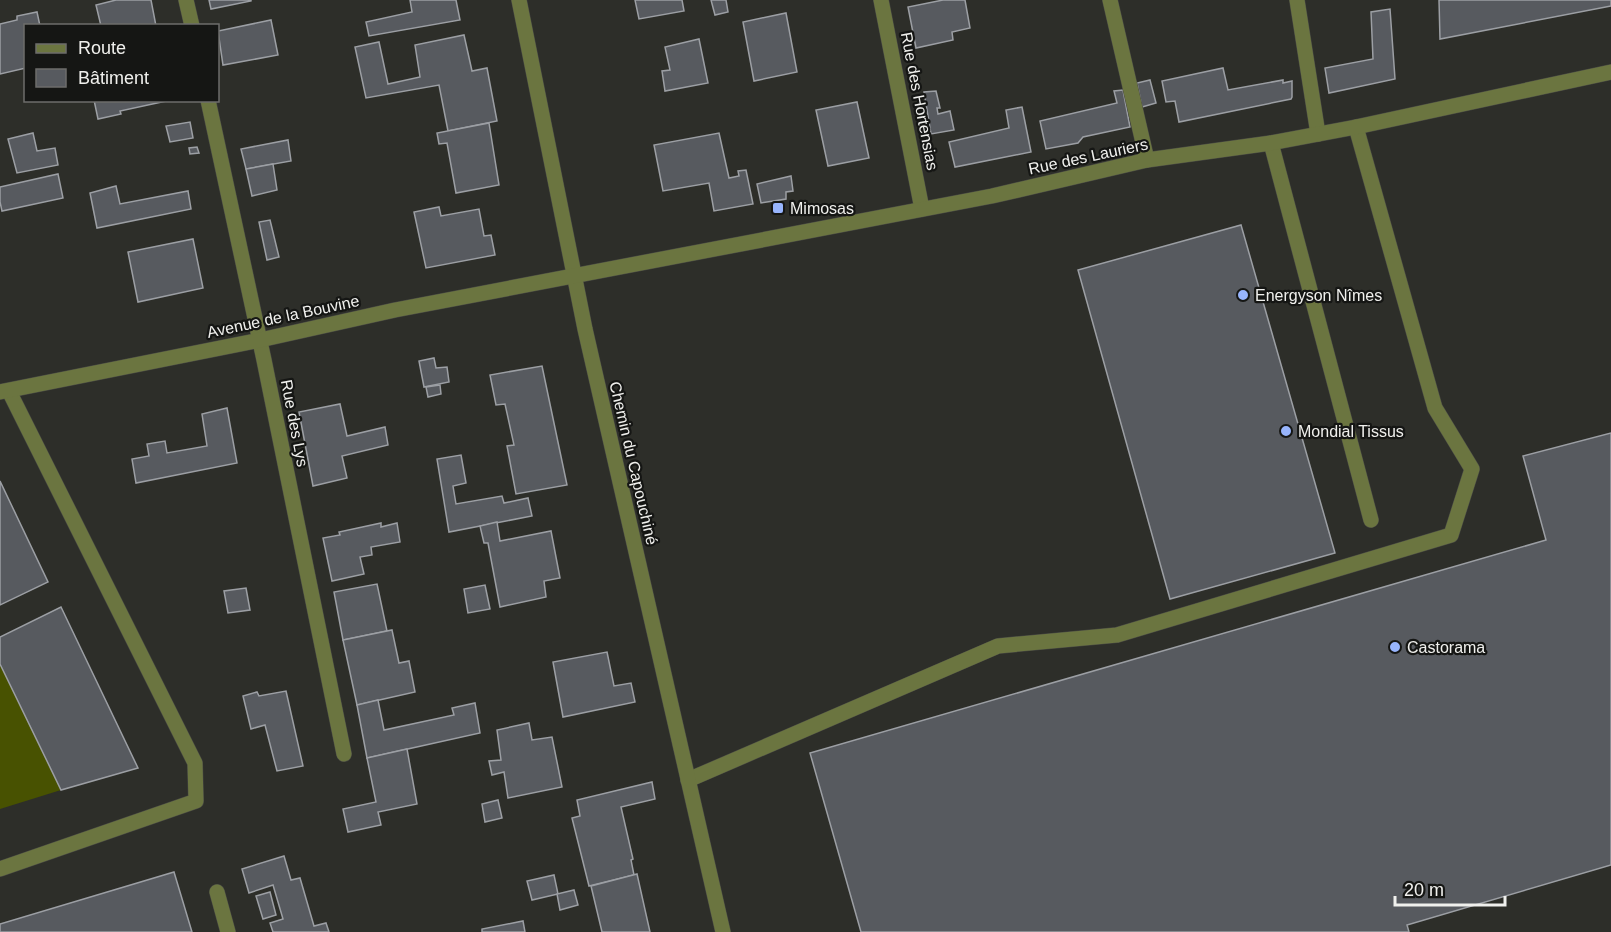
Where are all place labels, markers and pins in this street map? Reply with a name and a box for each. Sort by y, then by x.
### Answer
place label: Mimosas [790,200,854,217]
marker: Mimosas [771,201,785,215]
place label: Energyson Nîmes [1255,287,1382,304]
marker: Energyson Nîmes [1236,288,1250,302]
place label: Mondial Tissus [1298,423,1404,440]
marker: Mondial Tissus [1279,424,1293,438]
place label: Castorama [1407,639,1485,656]
marker: Castorama [1388,640,1402,654]

